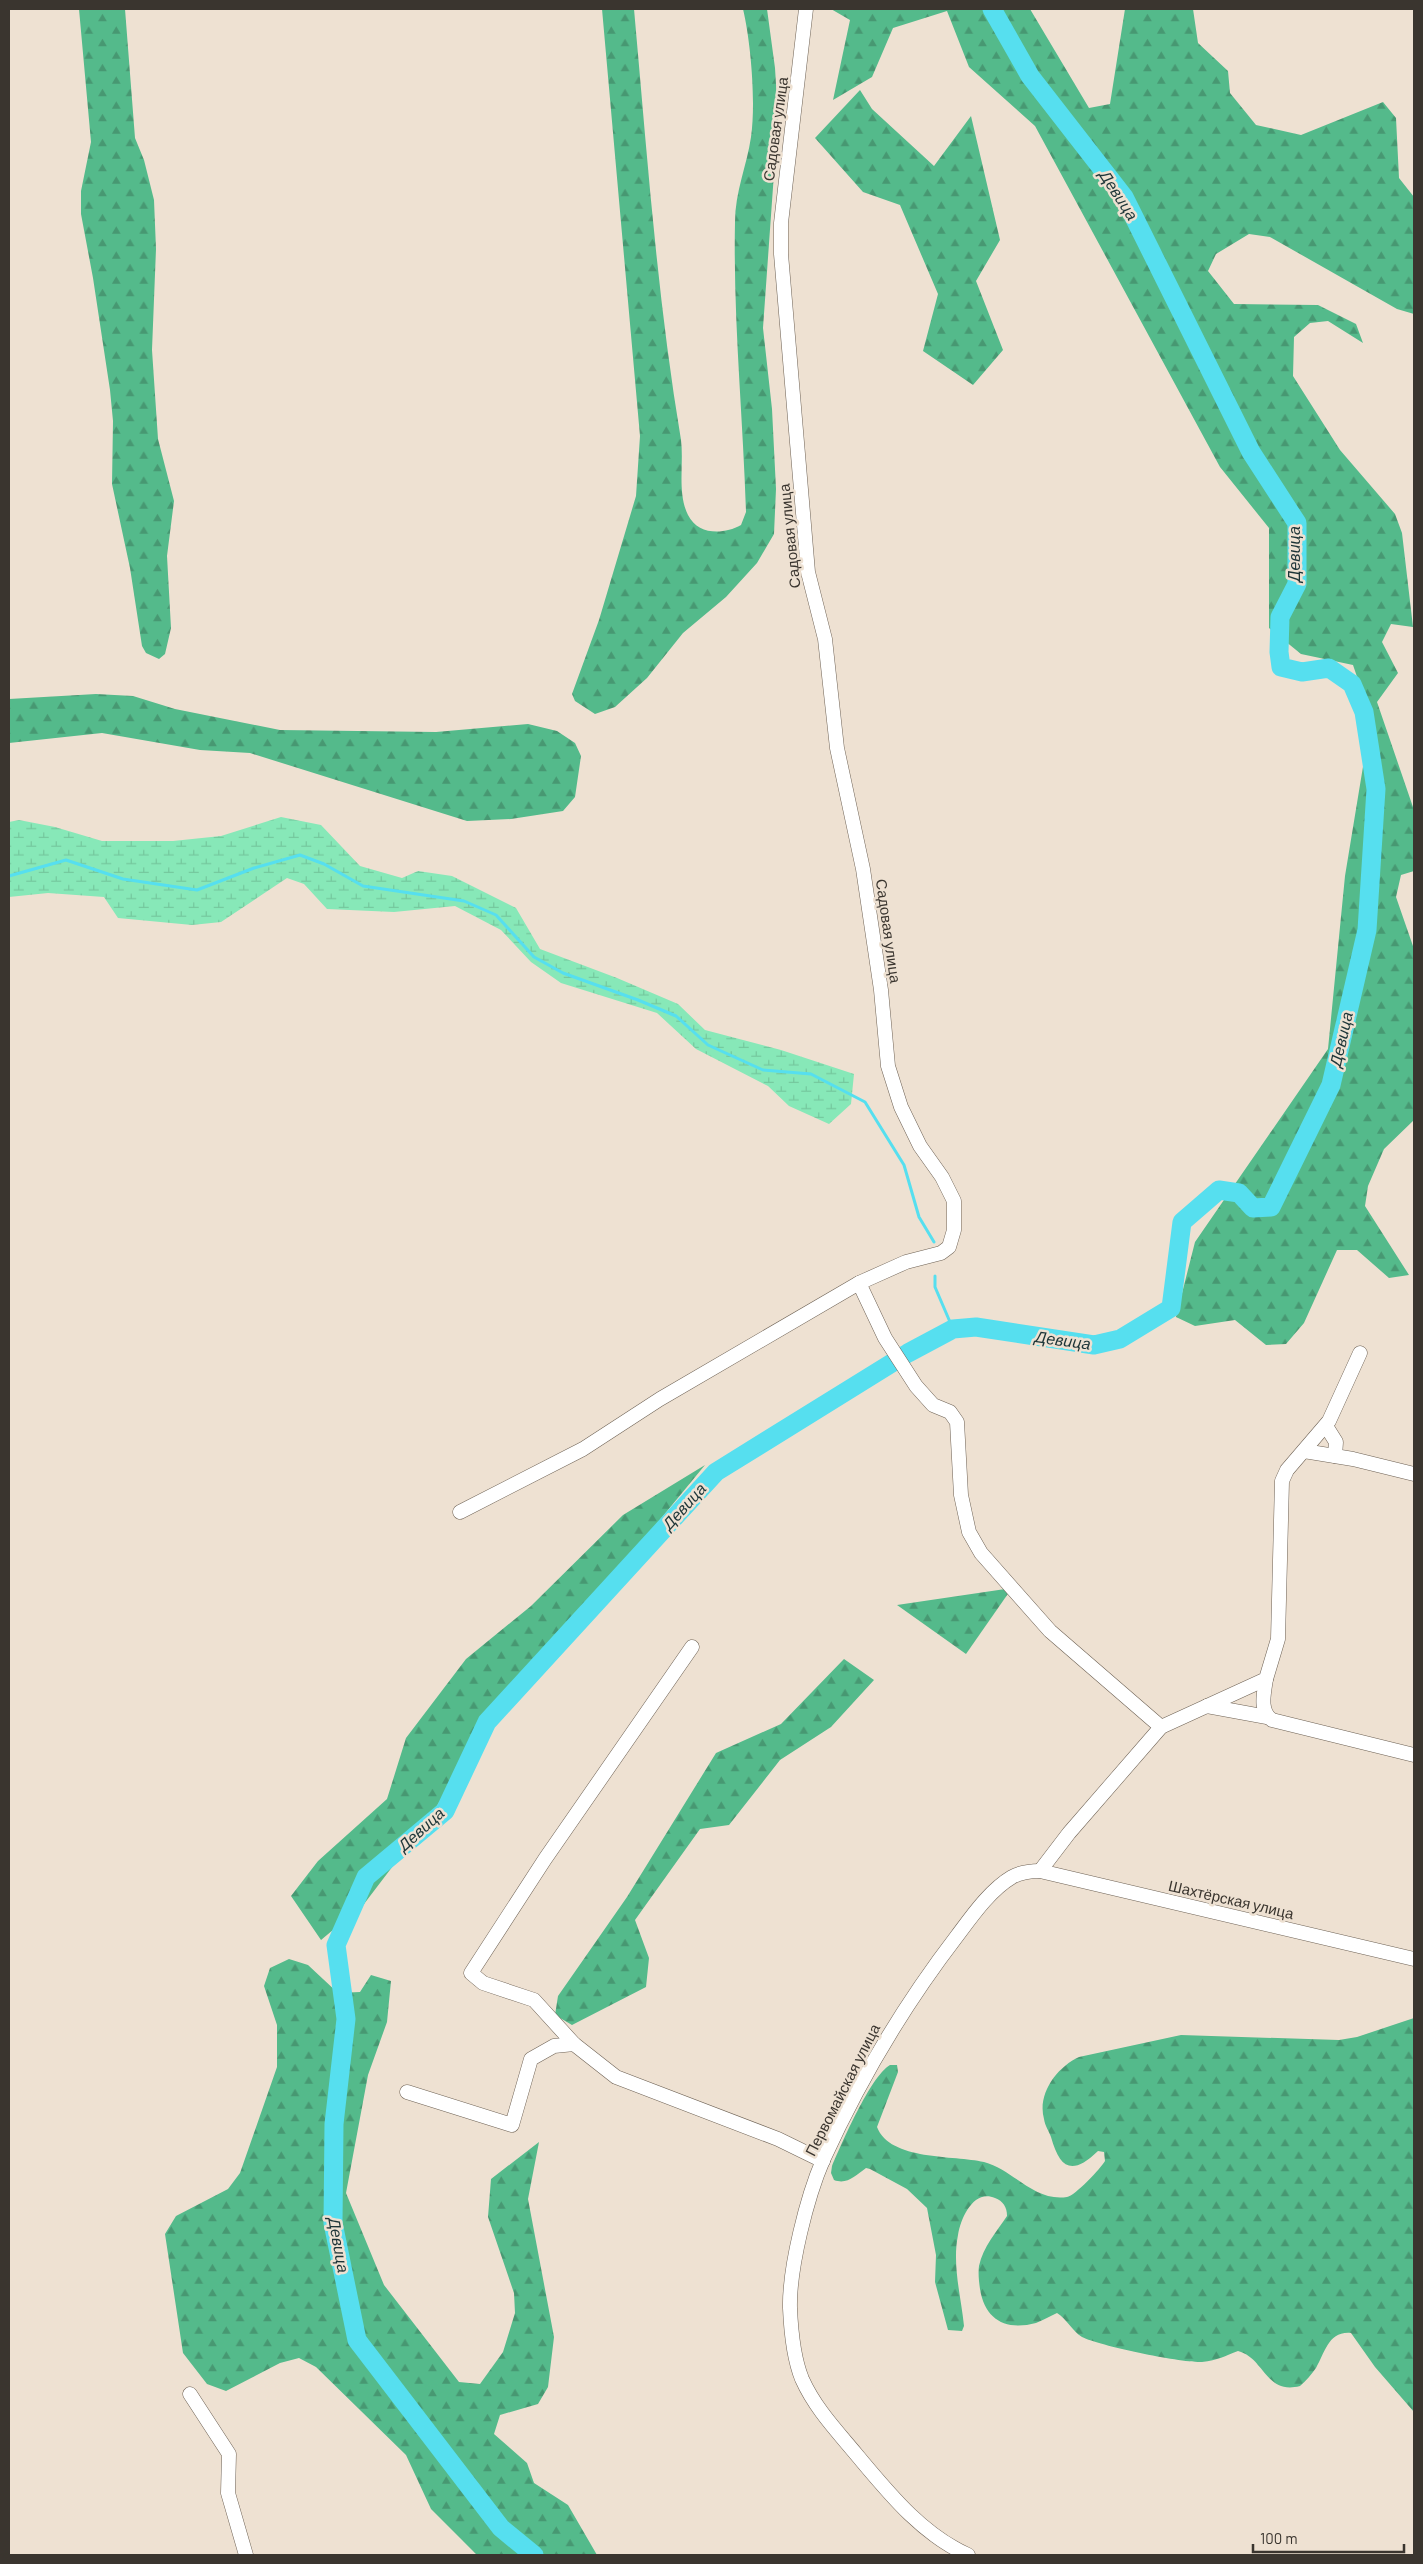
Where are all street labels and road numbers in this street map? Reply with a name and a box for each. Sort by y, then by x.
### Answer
street label: Садовая улица [759,75,791,182]
street label: Садовая улица [775,482,803,589]
street label: Садовая улица [873,878,905,985]
street label: Шахтёрская улица [1167,1876,1296,1922]
street label: Первомайская улица [801,2020,884,2159]

